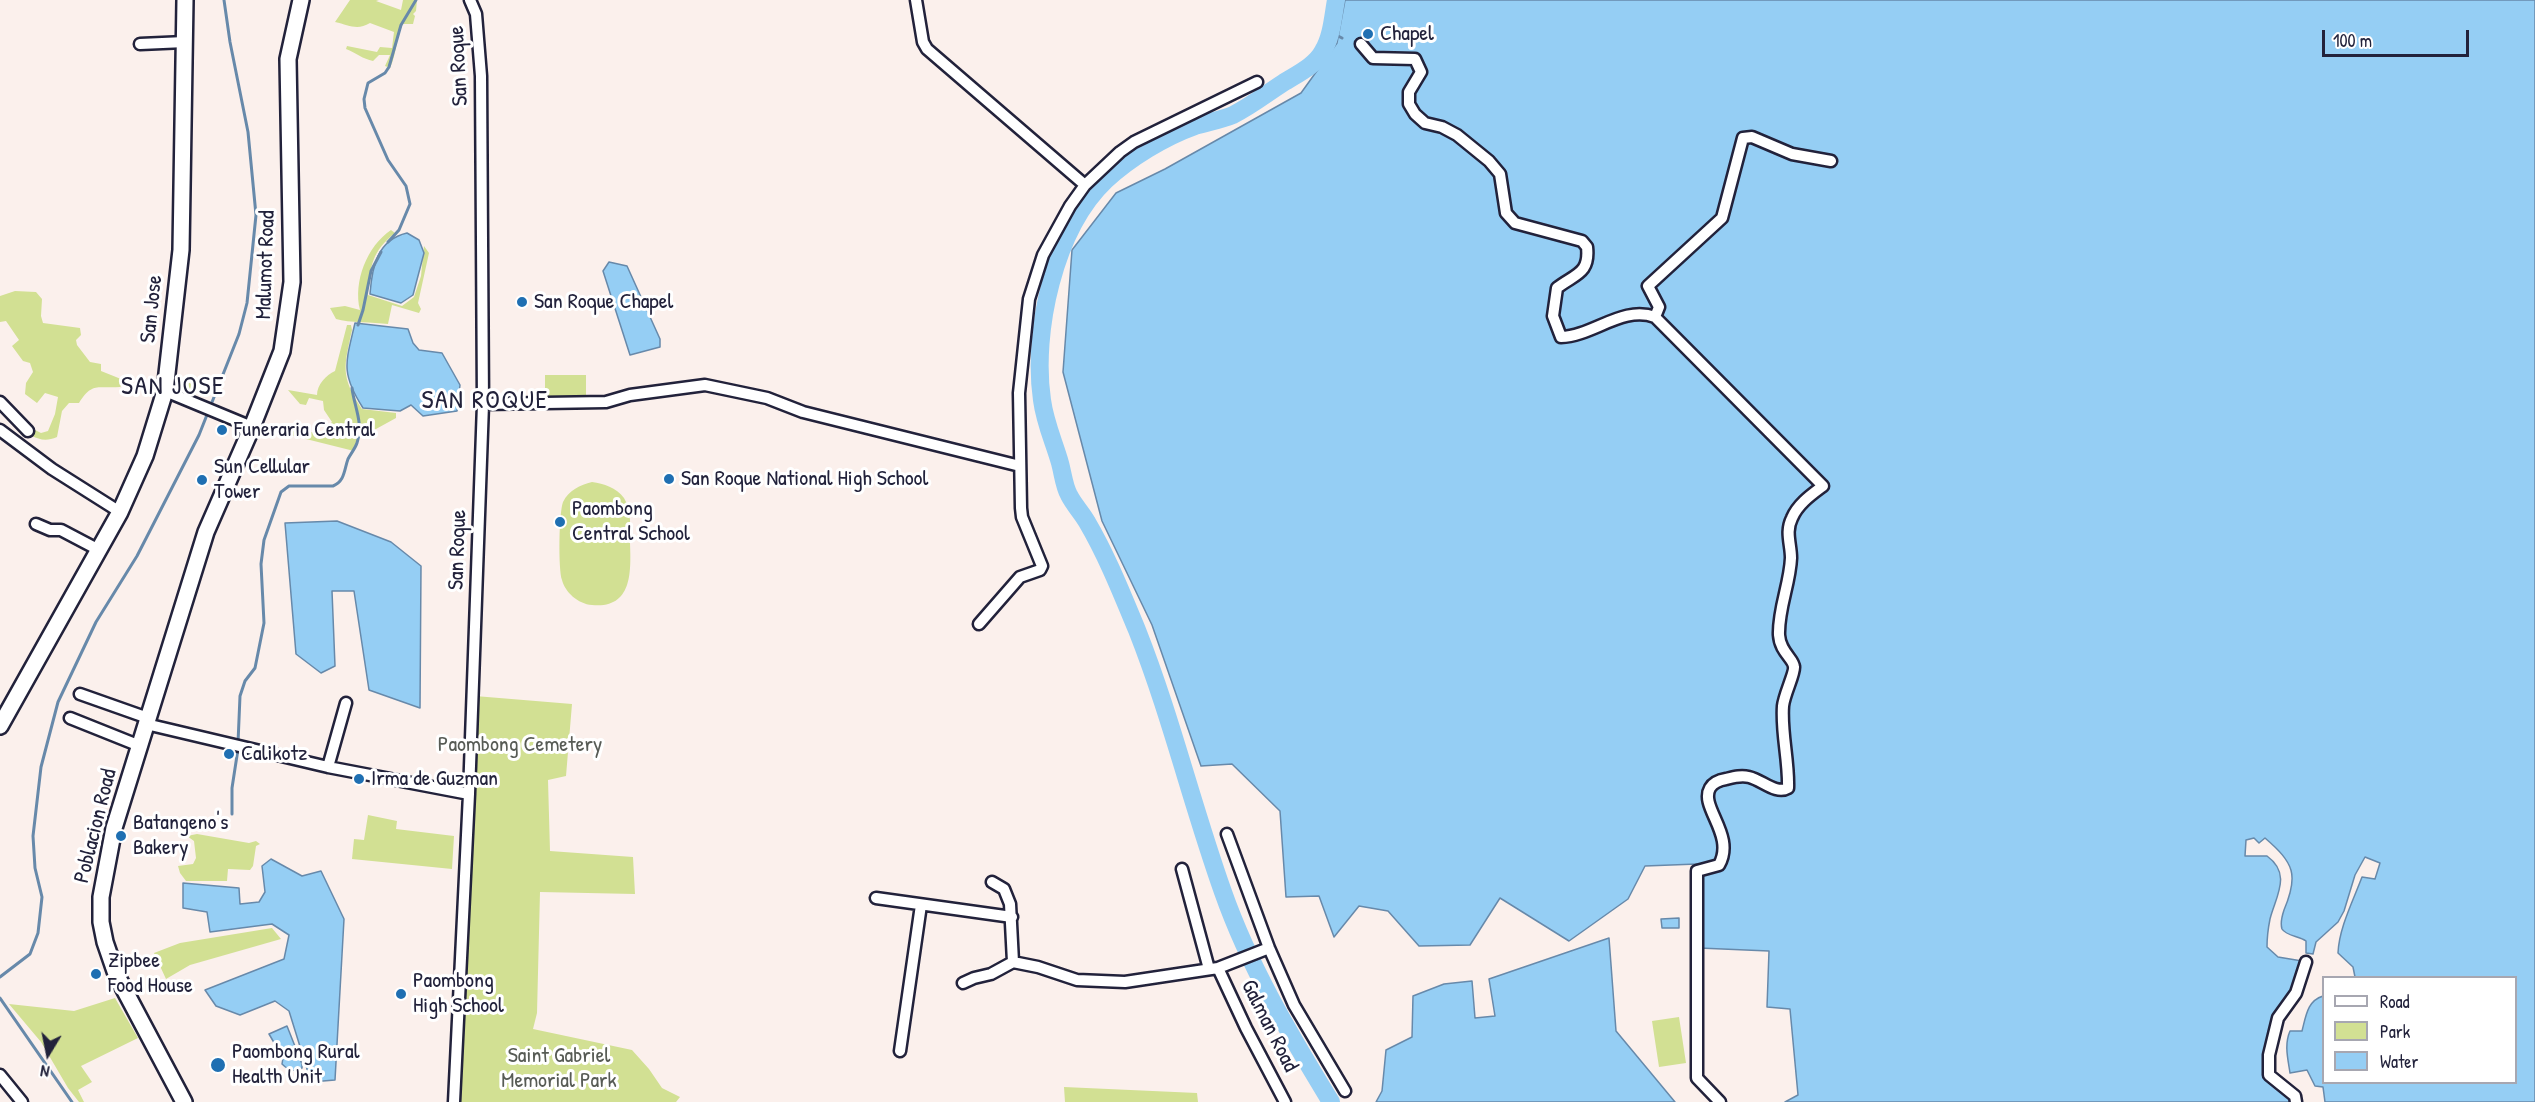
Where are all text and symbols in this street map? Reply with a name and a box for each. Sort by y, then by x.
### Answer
scale bar [2325,18,2472,56]
place label: Chapel [1380,21,1434,47]
street label: San Roque [444,25,474,107]
marker: Chapel [1361,27,1375,41]
text: 100 m [2333,28,2372,53]
street label: Malumot Road [251,210,281,320]
street label: San Jose [135,274,169,344]
place label: San Roque Chapel [534,289,673,315]
marker: San Roque Chapel [515,295,529,309]
district label: SAN JOSE [121,371,225,403]
district label: SAN ROQUE [421,385,549,417]
place label: Funeraria Central [234,417,375,443]
marker: Funeraria Central [215,423,229,437]
place label: Sun Cellular Tower [214,454,310,506]
place label: San Roque National High School [681,466,928,492]
marker: San Roque National High School [662,472,676,486]
marker: Sun Cellular Tower [195,473,209,487]
place label: Paombong Central School [572,496,690,548]
street label: San Roque [443,509,473,591]
marker: Paombong Central School [553,515,567,529]
park label: Paombong Cemetery [438,732,602,758]
place label: Calikotz [241,741,307,767]
marker: Calikotz [222,747,236,761]
street label: Poblacion Road [69,766,123,886]
place label: Irma de Guzman [371,766,498,792]
marker: Irma de Guzman [352,772,366,786]
place label: Batangeno's Bakery [133,810,228,861]
marker: Batangeno's Bakery [114,829,128,843]
place label: Zipbee Food House [108,948,193,999]
marker: Zipbee Food House [89,967,103,981]
place label: Paombong High School [413,968,504,1020]
street label: Galman Road [1235,976,1303,1076]
legend [2322,976,2517,1084]
marker: Paombong High School [394,987,408,1001]
text: Road [2380,989,2410,1014]
text: Park [2380,1019,2410,1044]
north arrow [18,1024,78,1084]
place label: Paombong Rural Health Unit [232,1039,359,1090]
park label: Saint Gabriel Memorial Park [501,1043,617,1094]
text: Water [2380,1049,2418,1074]
marker: Paombong Rural Health Unit [209,1056,227,1074]
text: N [39,1060,51,1083]

